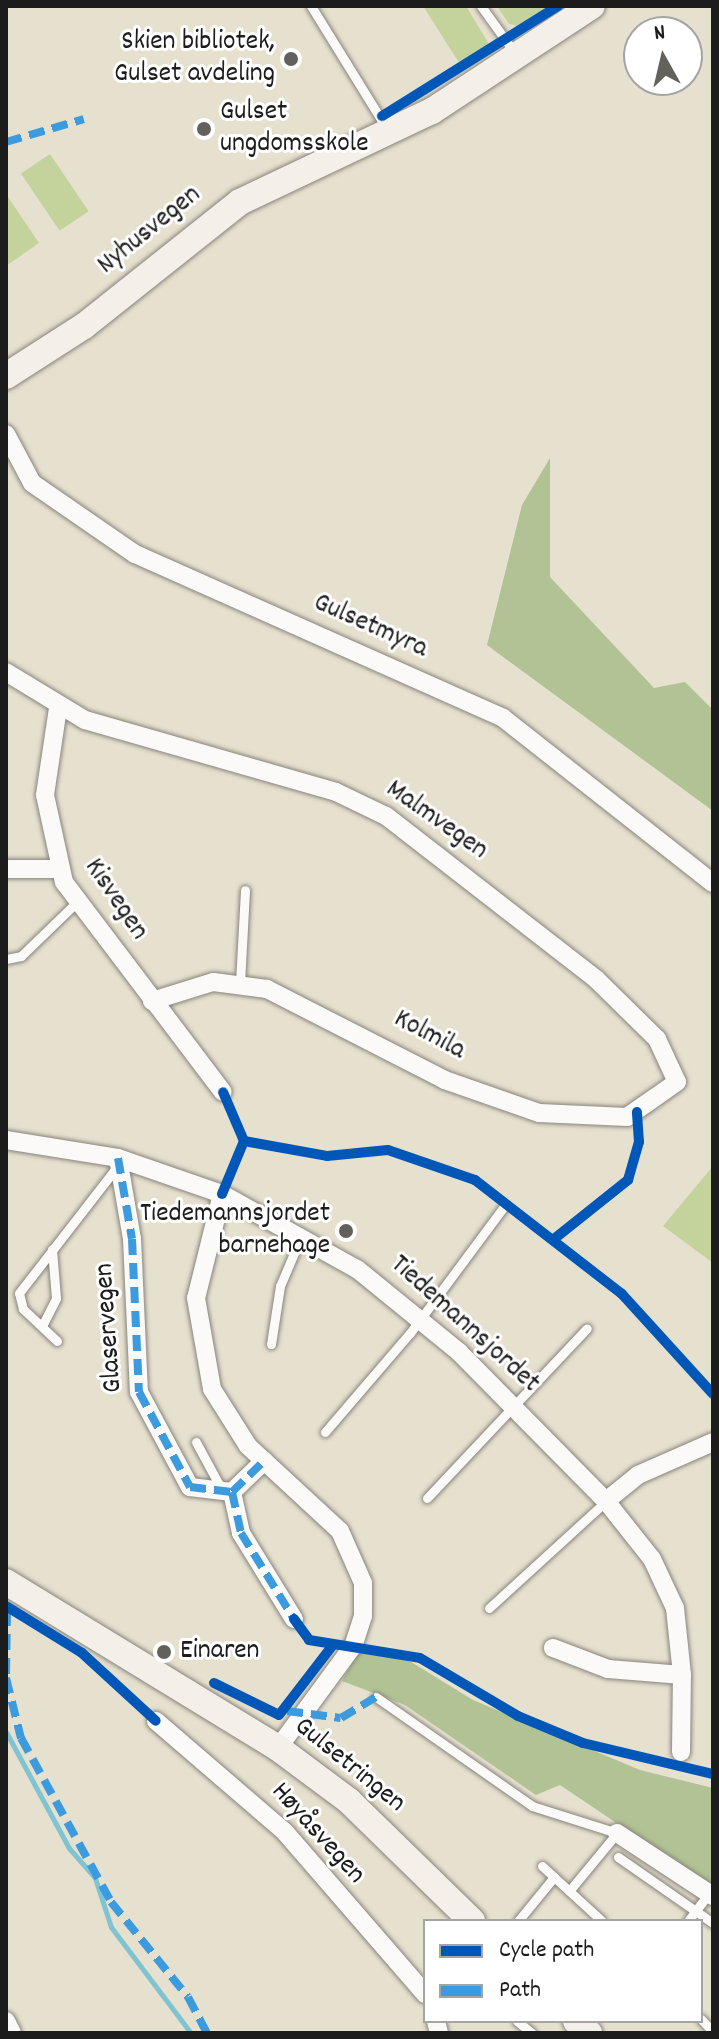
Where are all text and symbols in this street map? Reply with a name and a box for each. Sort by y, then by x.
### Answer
north arrow [623,16,703,96]
text: N [652,18,667,50]
place label: Skien bibliotek, Gulset avdeling [114,26,275,92]
marker: Skien bibliotek, Gulset avdeling [282,50,300,68]
place label: Gulset ungdomsskole [220,96,369,162]
marker: Gulset ungdomsskole [195,120,213,138]
street label: Nyhusvegen [91,179,209,283]
street label: Gulsetmyra [308,587,432,667]
street label: Malmvegen [378,774,494,868]
street label: Kisvegen [76,853,154,947]
street label: Kolmila [387,1003,471,1069]
place label: Tiedemannsjordet barnehage [140,1198,330,1264]
marker: Tiedemannsjordet barnehage [337,1222,355,1240]
street label: Tiedemannsjordet [382,1249,546,1401]
street label: Glaservegen [89,1262,131,1394]
place label: Einaren [180,1635,260,1669]
marker: Einaren [155,1643,173,1661]
street label: Gulsetringen [287,1711,411,1821]
street label: Høyåsvegen [263,1776,371,1892]
legend [423,1919,703,2023]
text: Cycle path [499,1934,594,1968]
text: Path [499,1974,541,2008]

